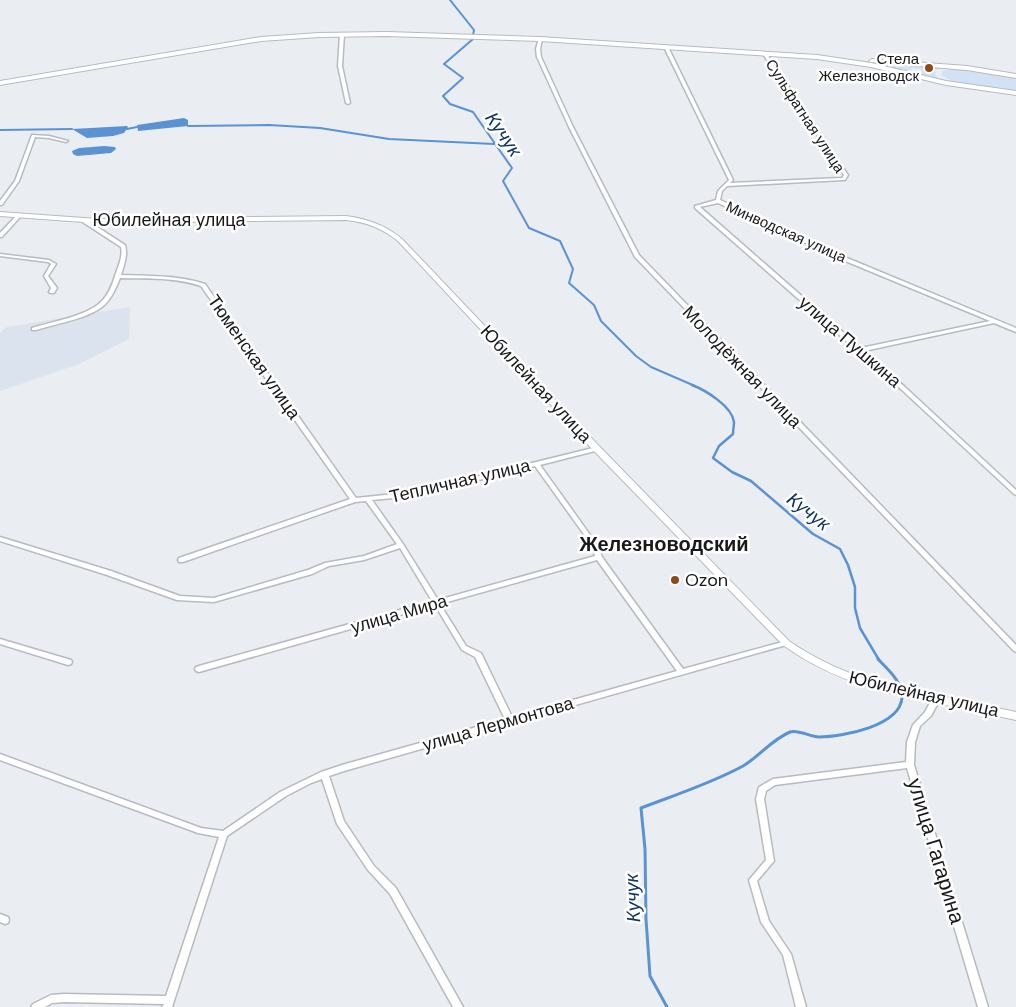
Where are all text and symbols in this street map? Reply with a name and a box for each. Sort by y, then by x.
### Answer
place label: Стела Железноводск [819,49,920,86]
street label: Сульфатная улица [761,55,850,177]
marker: Стела Железноводск [923,62,935,74]
water label: Кучук [480,107,528,162]
street label: Минводская улица [723,196,850,268]
street label: Юбилейная улица [92,208,247,232]
street label: Тюменская улица [202,290,307,425]
street label: улица Пушкина [794,291,907,394]
street label: Молодёжная улица [677,301,807,434]
street label: Юбилейная улица [475,320,598,449]
street label: Тепличная улица [387,453,534,509]
water label: Кучук [782,487,836,537]
district label: Железноводский [578,531,749,557]
place label: Ozon [685,568,728,592]
marker: Ozon [669,574,681,586]
street label: улица Мира [348,589,451,639]
street label: Юбилейная улица [847,665,1002,723]
street label: улица Лермонтова [420,691,577,757]
street label: улица Гагарина [901,775,972,927]
water label: Кучук [619,872,646,923]

